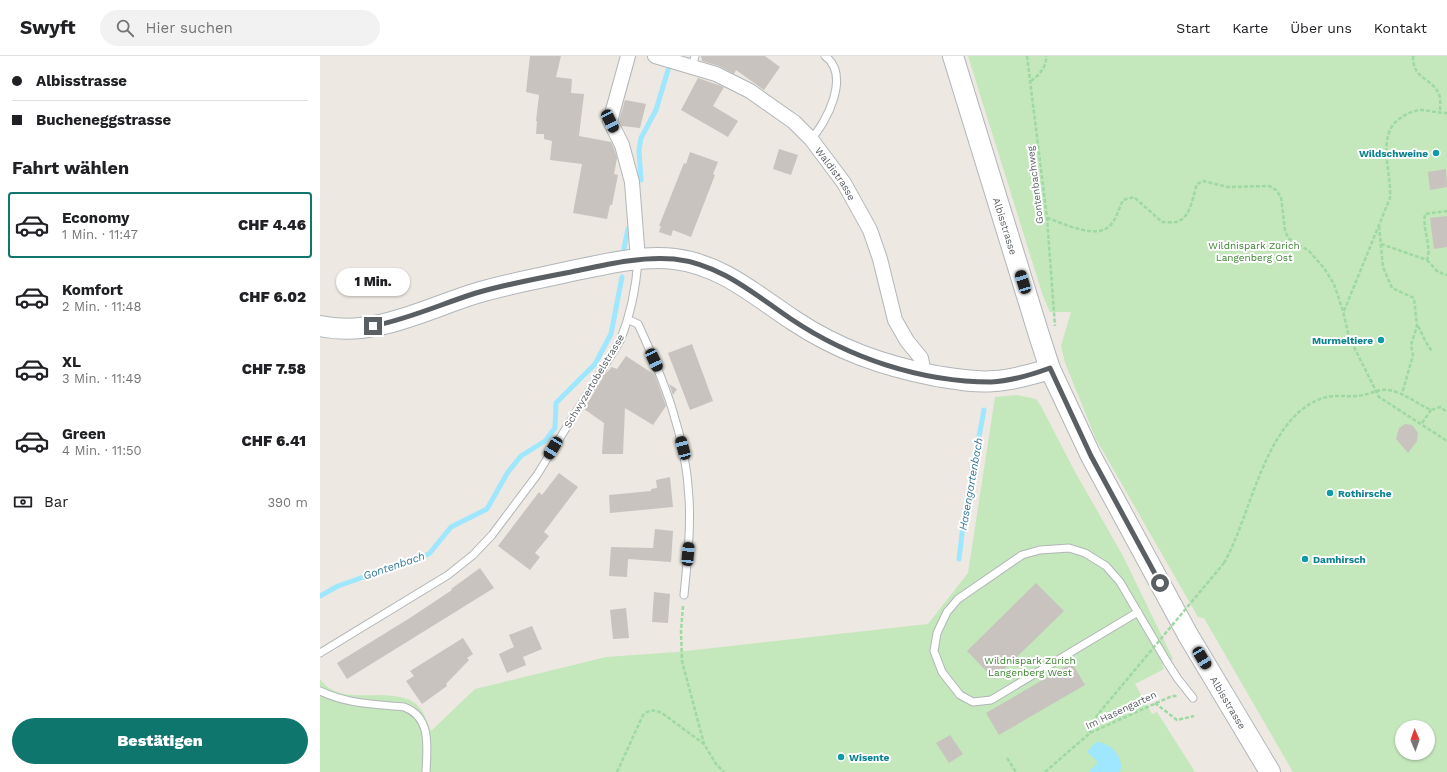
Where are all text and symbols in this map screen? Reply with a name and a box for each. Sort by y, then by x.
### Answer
search box [100,10,380,46]
text: Swyft [20,16,76,39]
icon: search [114,17,136,39]
text: Hier suchen [146,19,233,37]
text: Start [1176,20,1210,36]
text: Karte [1232,20,1268,36]
text: Über uns [1290,20,1352,36]
text: Kontakt [1374,20,1427,36]
text: Albisstrasse [36,72,127,90]
car [599,108,621,134]
text: Bucheneggstrasse [36,111,171,129]
street label: Waldistrasse [813,145,858,202]
street label: Gontenbachweg [1025,145,1045,225]
place label: Wildschweine [1359,148,1428,159]
marker: Wildschweine [1431,148,1441,158]
text: Fahrt wählen [12,157,129,178]
street label: Albisstrasse [991,196,1019,256]
icon: car [14,207,50,243]
text: Economy [62,209,129,227]
text: CHF 4.46 [238,216,306,234]
text: 1 Min. · 11:47 [62,227,138,242]
park label: Wildnispark Zürich Langenberg Ost [1208,240,1300,263]
callout: 1 Min. [336,268,410,296]
car [1014,269,1032,295]
text: 1 Min. [354,274,392,289]
icon: car [14,279,50,315]
text: Komfort [62,281,123,299]
text: CHF 6.02 [239,288,306,306]
text: 2 Min. · 11:48 [62,299,142,314]
route end [364,317,382,335]
street label: Schwyzertobelstrasse [562,332,626,430]
place label: Murmeltiere [1312,335,1373,346]
marker: Murmeltiere [1376,335,1386,345]
car [643,347,665,373]
icon: car [14,351,50,387]
text: XL [62,353,81,371]
text: CHF 7.58 [242,360,306,378]
text: 3 Min. · 11:49 [62,371,142,386]
icon: car [14,423,50,459]
text: Green [62,425,106,443]
text: CHF 6.41 [242,432,306,450]
car [542,435,564,461]
car [674,435,692,461]
water label: Hasengartenbach [956,437,986,531]
text: 4 Min. · 11:50 [62,443,142,458]
marker: Rothirsche [1325,488,1335,498]
place label: Rothirsche [1338,488,1392,499]
icon: cash [12,491,34,513]
text: Bar [44,493,68,511]
text: 390 m [267,495,308,510]
car [681,542,695,566]
water label: Gontenbach [362,549,426,583]
marker: Damhirsch [1300,554,1310,564]
place label: Damhirsch [1313,554,1366,565]
route start [1151,574,1169,592]
car [1191,645,1213,671]
park label: Wildnispark Zürich Langenberg West [984,655,1076,678]
street label: Albisstrasse [1208,674,1248,731]
street label: Im Hasengarten [1084,689,1158,731]
button: Bestätigen [12,718,308,764]
north arrow [1395,720,1435,760]
map controls [1395,720,1435,760]
marker: Wisente [836,752,846,762]
place label: Wisente [849,752,890,763]

